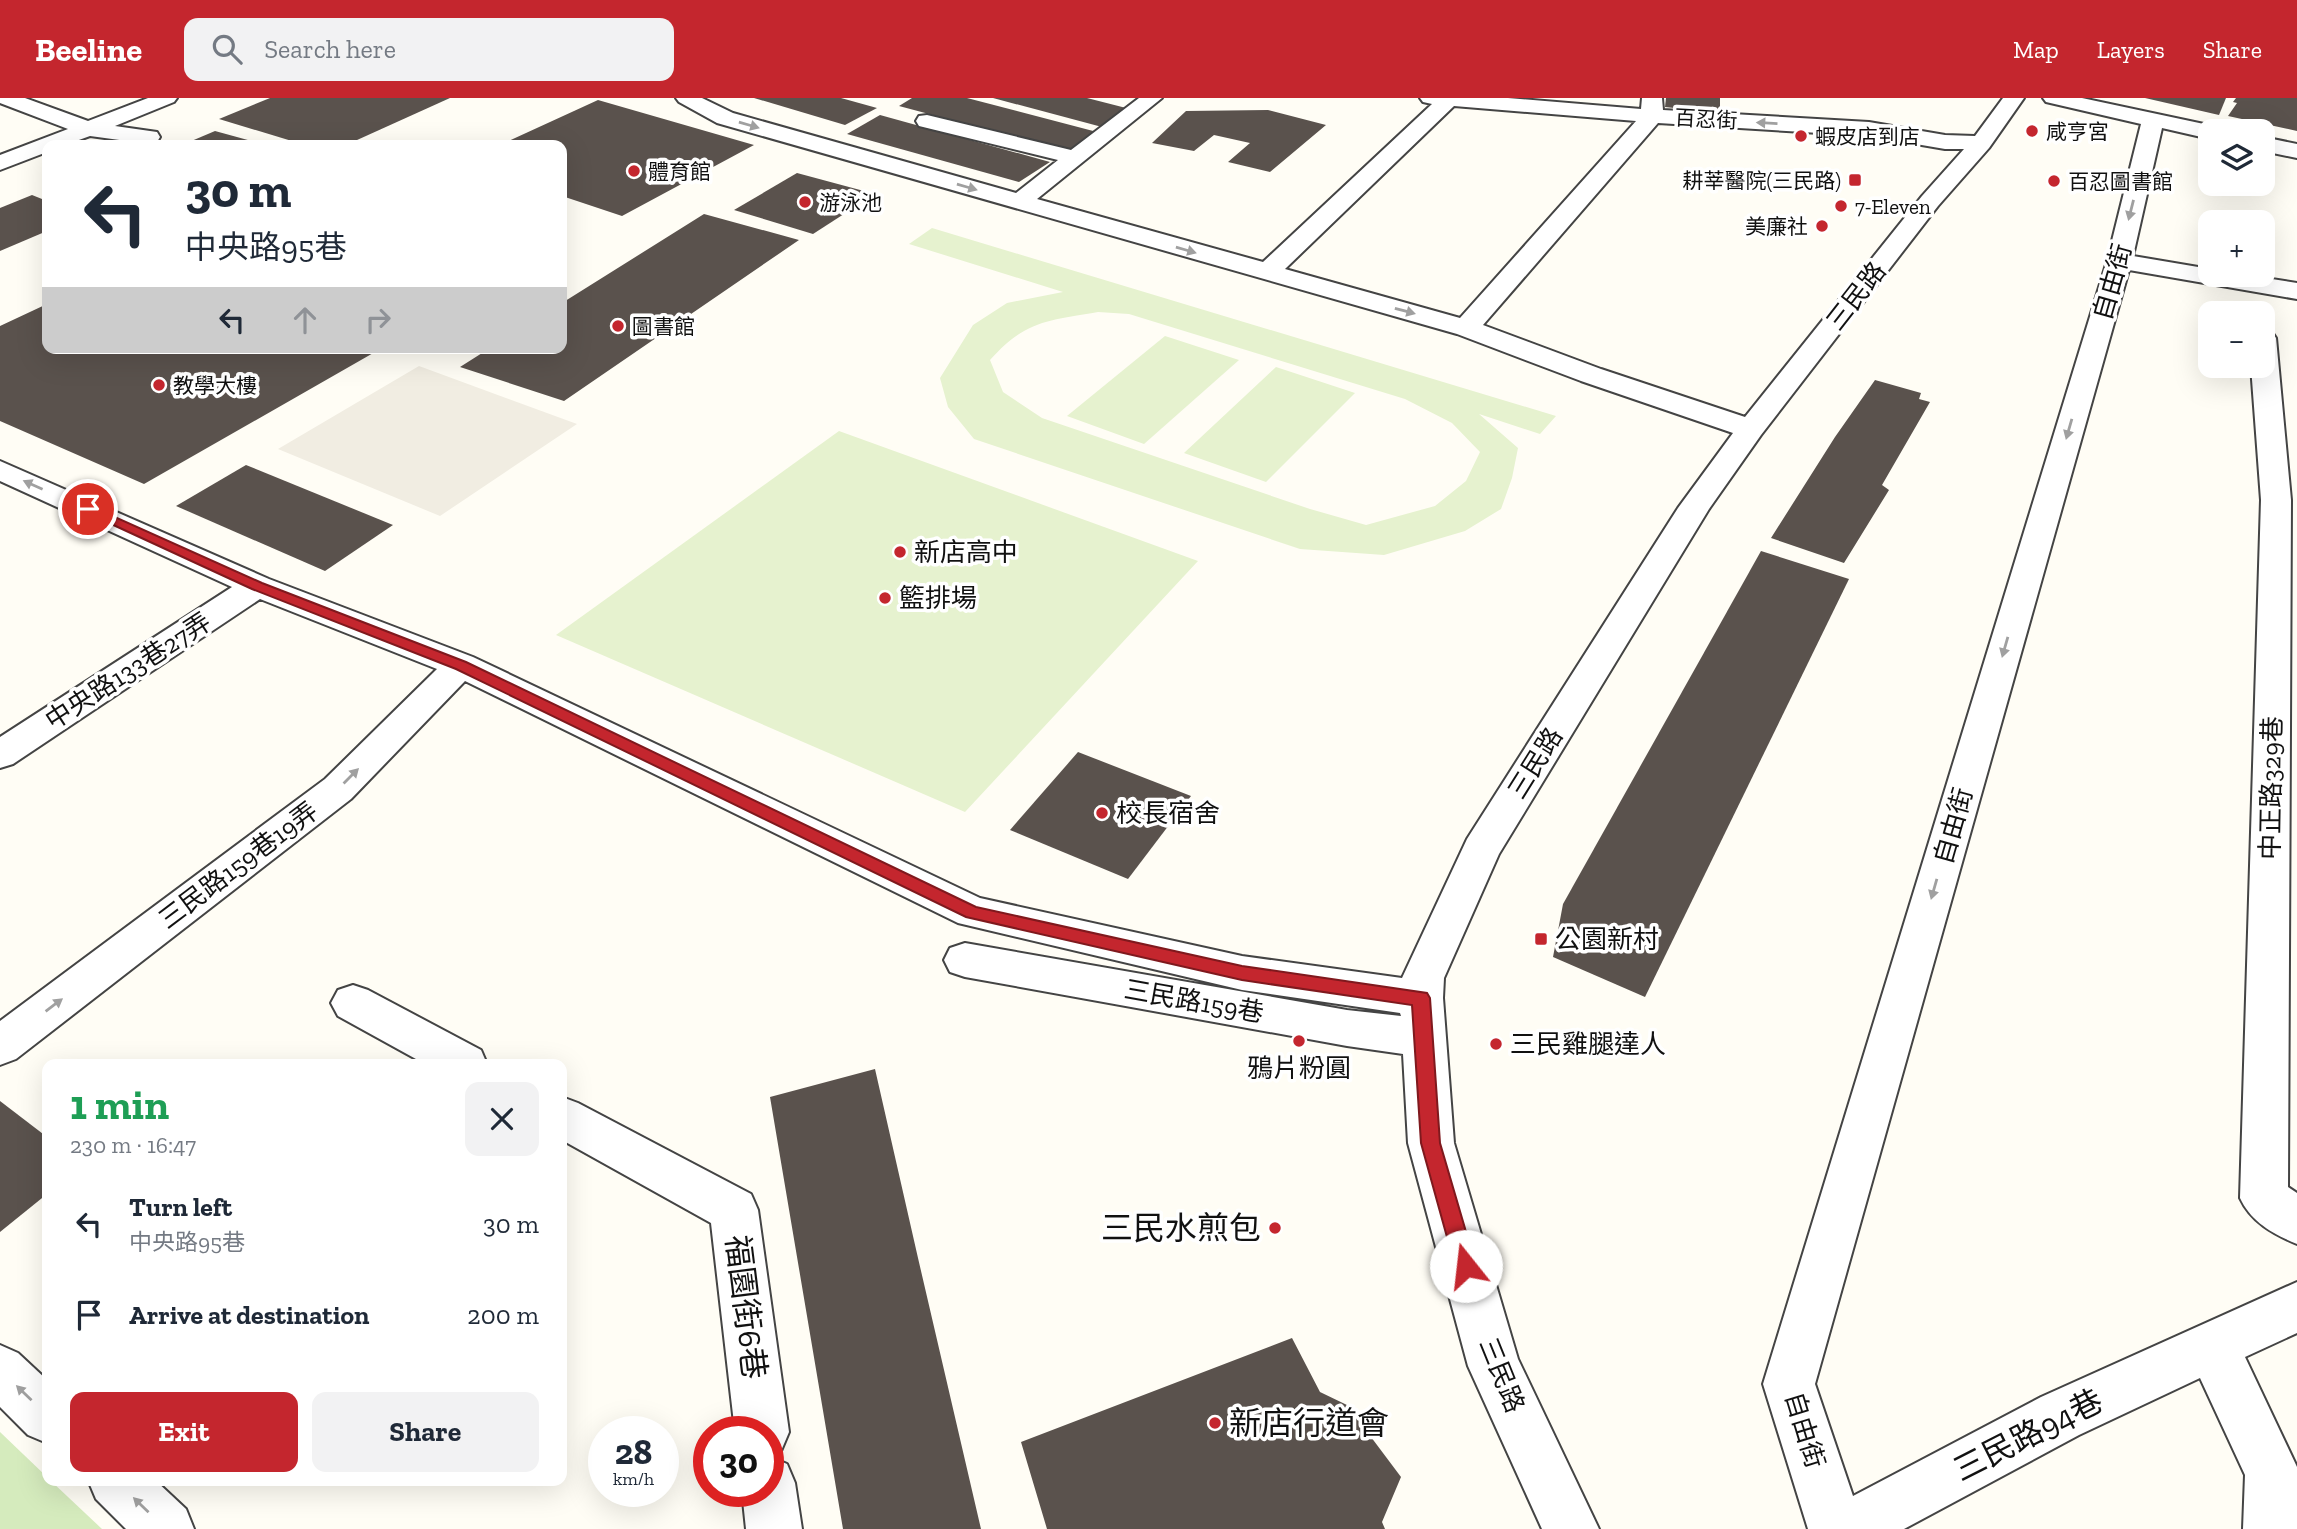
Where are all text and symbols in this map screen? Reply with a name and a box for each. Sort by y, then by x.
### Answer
search box [184,18,674,81]
text: Beeline [35,30,142,69]
icon: search [208,30,246,68]
text: Search here [264,33,396,65]
text: Map [2013,35,2059,64]
text: Layers [2097,35,2165,64]
text: Share [2203,35,2262,64]
street label: 百忍街 [1674,105,1738,133]
one-way arrow [1756,117,1778,128]
place label: 咸亨宮 [2046,119,2109,144]
map controls [2198,119,2275,378]
button: layers [2198,119,2275,196]
one-way arrow [739,120,760,130]
marker: 咸亨宮 [2024,123,2040,139]
place label: 蝦皮店到店 [1815,124,1920,149]
marker: 蝦皮店到店 [1793,128,1809,144]
place label: 體育館 [648,159,711,184]
text: 30 m [185,161,291,220]
marker: 體育館 [626,163,642,179]
icon: left [70,168,161,259]
place label: 耕莘醫院(三民路) [1682,168,1841,193]
place label: 百忍圖書館 [2068,169,2173,194]
marker: 耕莘醫院(三民路) [1847,172,1863,188]
marker: 百忍圖書館 [2046,173,2062,189]
one-way arrow [957,182,979,193]
place label: 游泳池 [819,190,882,215]
marker: 游泳池 [797,194,813,210]
place label: 7-Eleven [1855,194,1931,219]
marker: 7-Eleven [1833,198,1849,214]
one-way arrow [2125,199,2136,221]
button: + [2198,210,2275,287]
place label: 美廉社 [1745,214,1808,239]
marker: 美廉社 [1814,218,1830,234]
text: 中央路95巷 [185,228,346,266]
street label: 自由街 [2086,240,2138,324]
one-way arrow [1176,245,1197,255]
street label: 三民路 [1819,255,1893,337]
icon: left [213,301,251,339]
icon: ahead [286,301,324,339]
icon: right [359,301,397,339]
button: − [2198,301,2275,378]
one-way arrow [1395,306,1416,316]
place label: 圖書館 [632,314,695,339]
marker: 圖書館 [610,318,626,334]
place label: 教學大樓 [173,373,257,398]
marker: 教學大樓 [151,377,167,393]
one-way arrow [2064,419,2074,440]
one-way arrow [23,479,44,490]
pin [58,479,118,539]
icon: arrive [69,490,107,528]
place label: 新店高中 [914,536,1018,568]
marker: 新店高中 [892,544,908,560]
place label: 籃排場 [899,582,977,614]
marker: 籃排場 [877,590,893,606]
street label: 中央路133巷27弄 [39,606,217,736]
one-way arrow [2000,637,2010,658]
street label: 中正路329巷 [2254,716,2288,860]
street label: 三民路 [1501,721,1569,805]
one-way arrow [342,768,358,785]
street label: 自由街 [1927,784,1979,868]
street label: 三民路159巷19弄 [152,795,324,935]
place label: 校長宿舍 [1116,797,1220,829]
marker: 校長宿舍 [1094,805,1110,821]
one-way arrow [1929,879,1939,900]
place label: 公園新村 [1555,923,1659,955]
marker: 公園新村 [1533,931,1549,947]
street label: 三民路159巷 [1122,973,1266,1029]
one-way arrow [45,997,63,1012]
place label: 三民雞腿達人 [1510,1028,1666,1060]
marker: 鴉片粉圓 [1291,1033,1307,1049]
marker: 三民雞腿達人 [1488,1036,1504,1052]
place label: 鴉片粉圓 [1247,1052,1351,1084]
text: 1 min [70,1079,169,1130]
button: close [465,1082,539,1156]
text: 230 m · 16:47 [70,1131,196,1159]
text: Turn left [129,1191,232,1223]
icon: left [70,1205,108,1243]
text: 30 m [483,1208,539,1240]
place label: 三民水煎包 [1101,1209,1261,1247]
marker: 三民水煎包 [1267,1220,1283,1236]
text: 中央路95巷 [129,1228,245,1256]
position arrow [1429,1229,1503,1303]
street label: 福園街6巷 [718,1233,774,1381]
icon: arrive [70,1296,108,1334]
text: Arrive at destination [129,1299,369,1331]
text: 200 m [467,1299,539,1331]
street label: 三民路 [1473,1333,1531,1417]
street label: 三民路94巷 [1947,1381,2109,1489]
one-way arrow [15,1385,32,1402]
street label: 自由街 [1778,1388,1832,1472]
button: Exit [70,1392,298,1472]
button: Share [312,1392,539,1472]
place label: 新店行道會 [1229,1404,1389,1442]
marker: 新店行道會 [1207,1415,1223,1431]
speed limit sign: 30 [693,1416,784,1507]
text: 28 [615,1431,652,1473]
text: km/h [613,1468,654,1490]
one-way arrow [133,1497,150,1513]

